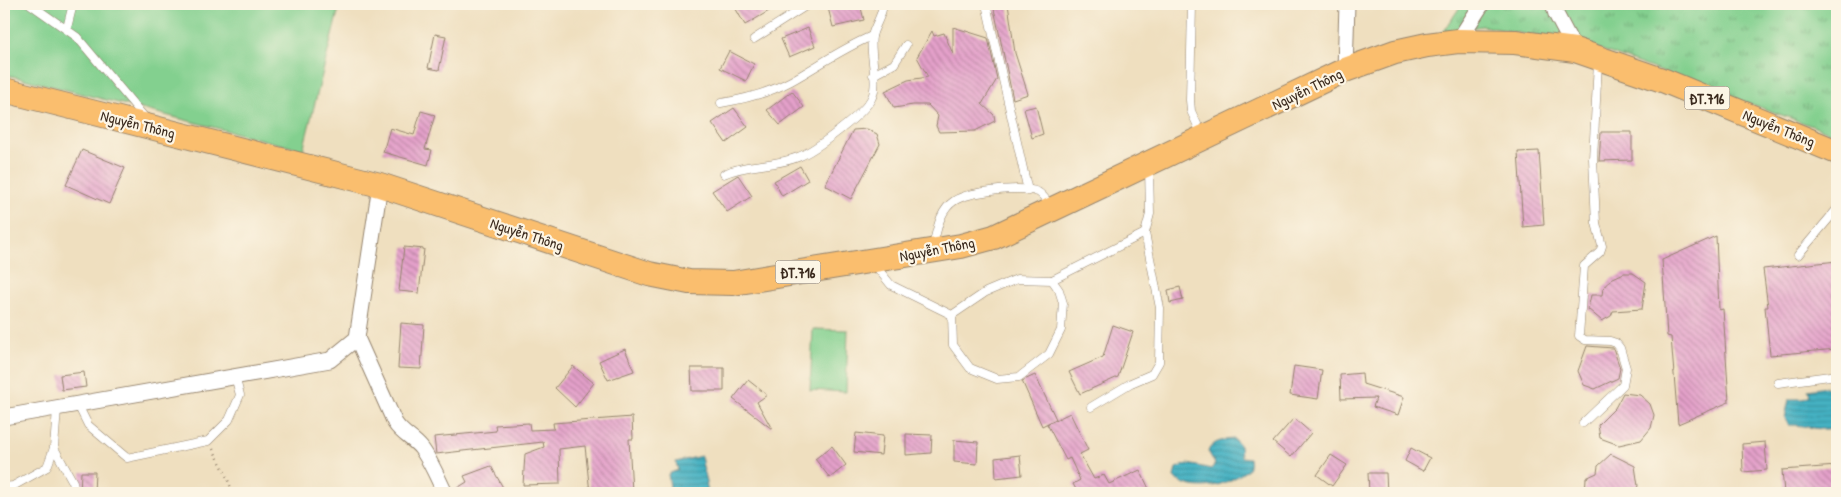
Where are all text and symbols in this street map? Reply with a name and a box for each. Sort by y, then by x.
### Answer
street label: Nguyễn Thông [1268,63,1346,115]
road number: ĐT.716 [1684,86,1730,110]
street label: Nguyễn Thông [1740,104,1818,152]
street label: Nguyễn Thông [99,105,178,143]
street label: Nguyễn Thông [488,212,567,256]
street label: Nguyễn Thông [898,231,977,267]
road number: ĐT.716 [776,260,820,284]

